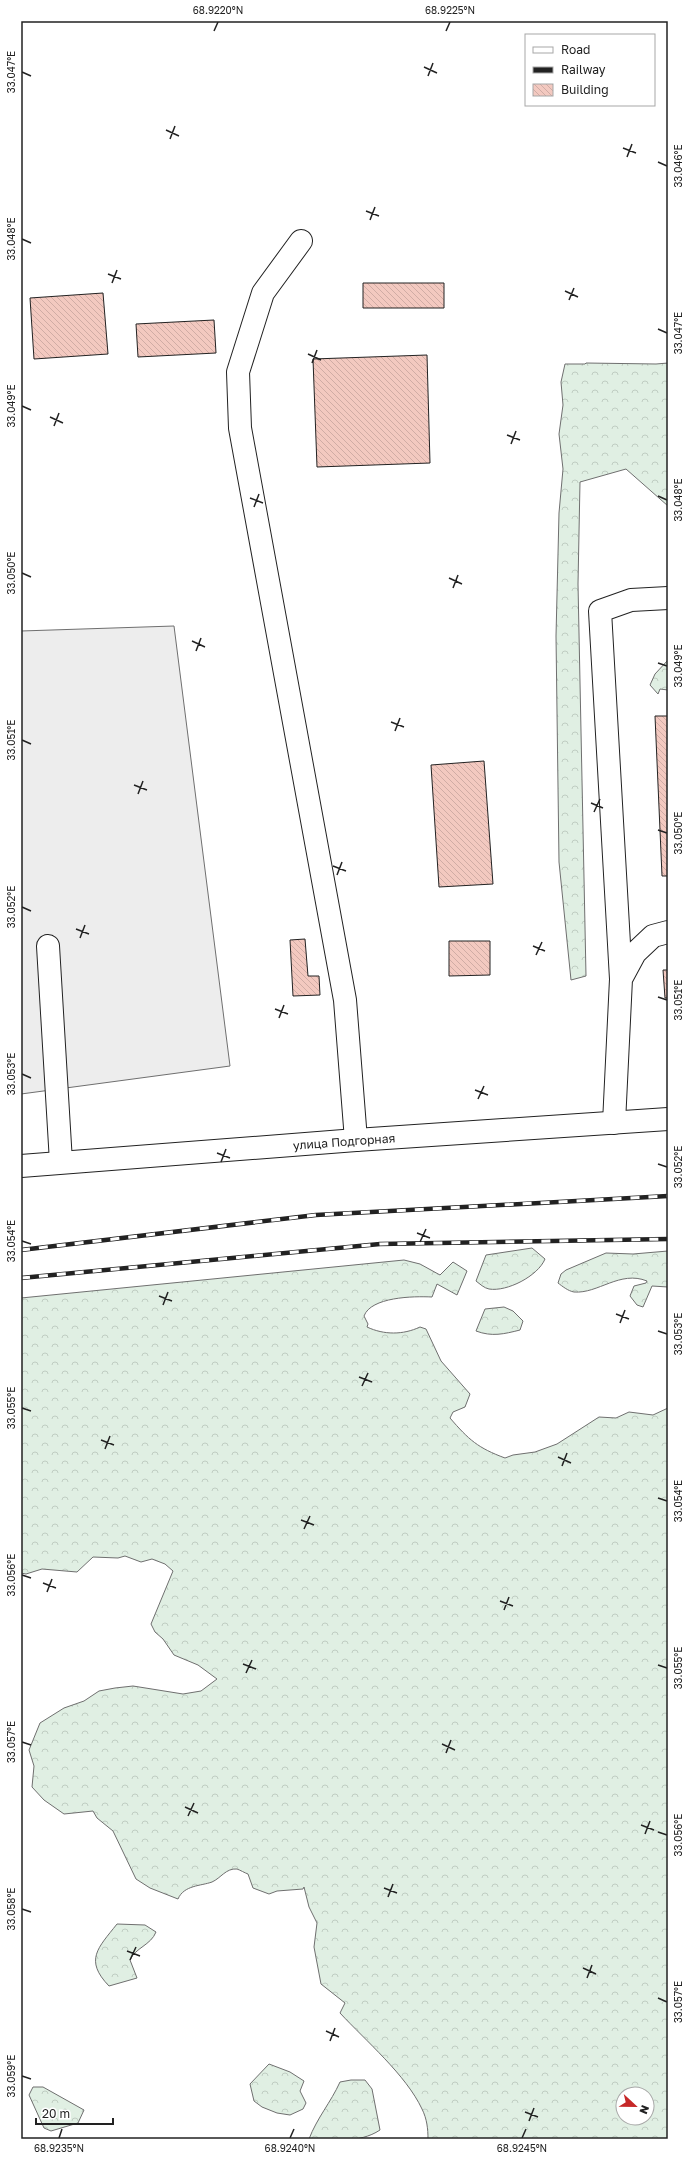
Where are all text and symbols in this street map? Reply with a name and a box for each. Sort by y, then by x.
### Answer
text: 68.9220°N [193,4,243,16]
text: 68.9225°N [425,4,475,16]
legend [525,34,655,106]
text: Road [561,42,590,57]
text: 33.047°E [5,51,17,93]
text: Railway [561,62,606,77]
text: Building [561,82,609,97]
text: 33.046°E [672,144,684,188]
text: 33.048°E [5,217,17,261]
text: 33.047°E [672,312,684,354]
text: 33.049°E [5,384,17,428]
text: 33.048°E [672,478,684,522]
text: 33.050°E [5,552,17,594]
text: 33.049°E [672,644,684,688]
text: 33.051°E [5,720,17,760]
text: 33.050°E [672,812,684,854]
text: 33.052°E [5,886,17,928]
text: 33.051°E [672,980,684,1020]
text: 33.053°E [5,1053,17,1095]
street label: улица Подгорная [292,1130,396,1152]
text: 33.052°E [672,1146,684,1188]
text: 33.054°E [5,1220,17,1262]
text: 33.053°E [672,1313,684,1355]
text: 33.055°E [5,1387,17,1429]
text: 33.054°E [672,1480,684,1522]
text: 33.056°E [5,1554,17,1596]
text: 33.055°E [672,1647,684,1689]
text: 33.057°E [5,1721,17,1763]
text: 33.056°E [672,1814,684,1856]
text: 33.058°E [5,1888,17,1930]
text: 33.057°E [672,1981,684,2023]
text: 33.059°E [5,2055,17,2097]
north arrow [615,2086,655,2126]
scale bar [36,2100,113,2126]
text: N [637,2104,652,2116]
text: 20 m [42,2106,70,2121]
text: 68.9235°N [34,2142,84,2154]
text: 68.9240°N [265,2142,315,2154]
text: 68.9245°N [497,2142,547,2154]

